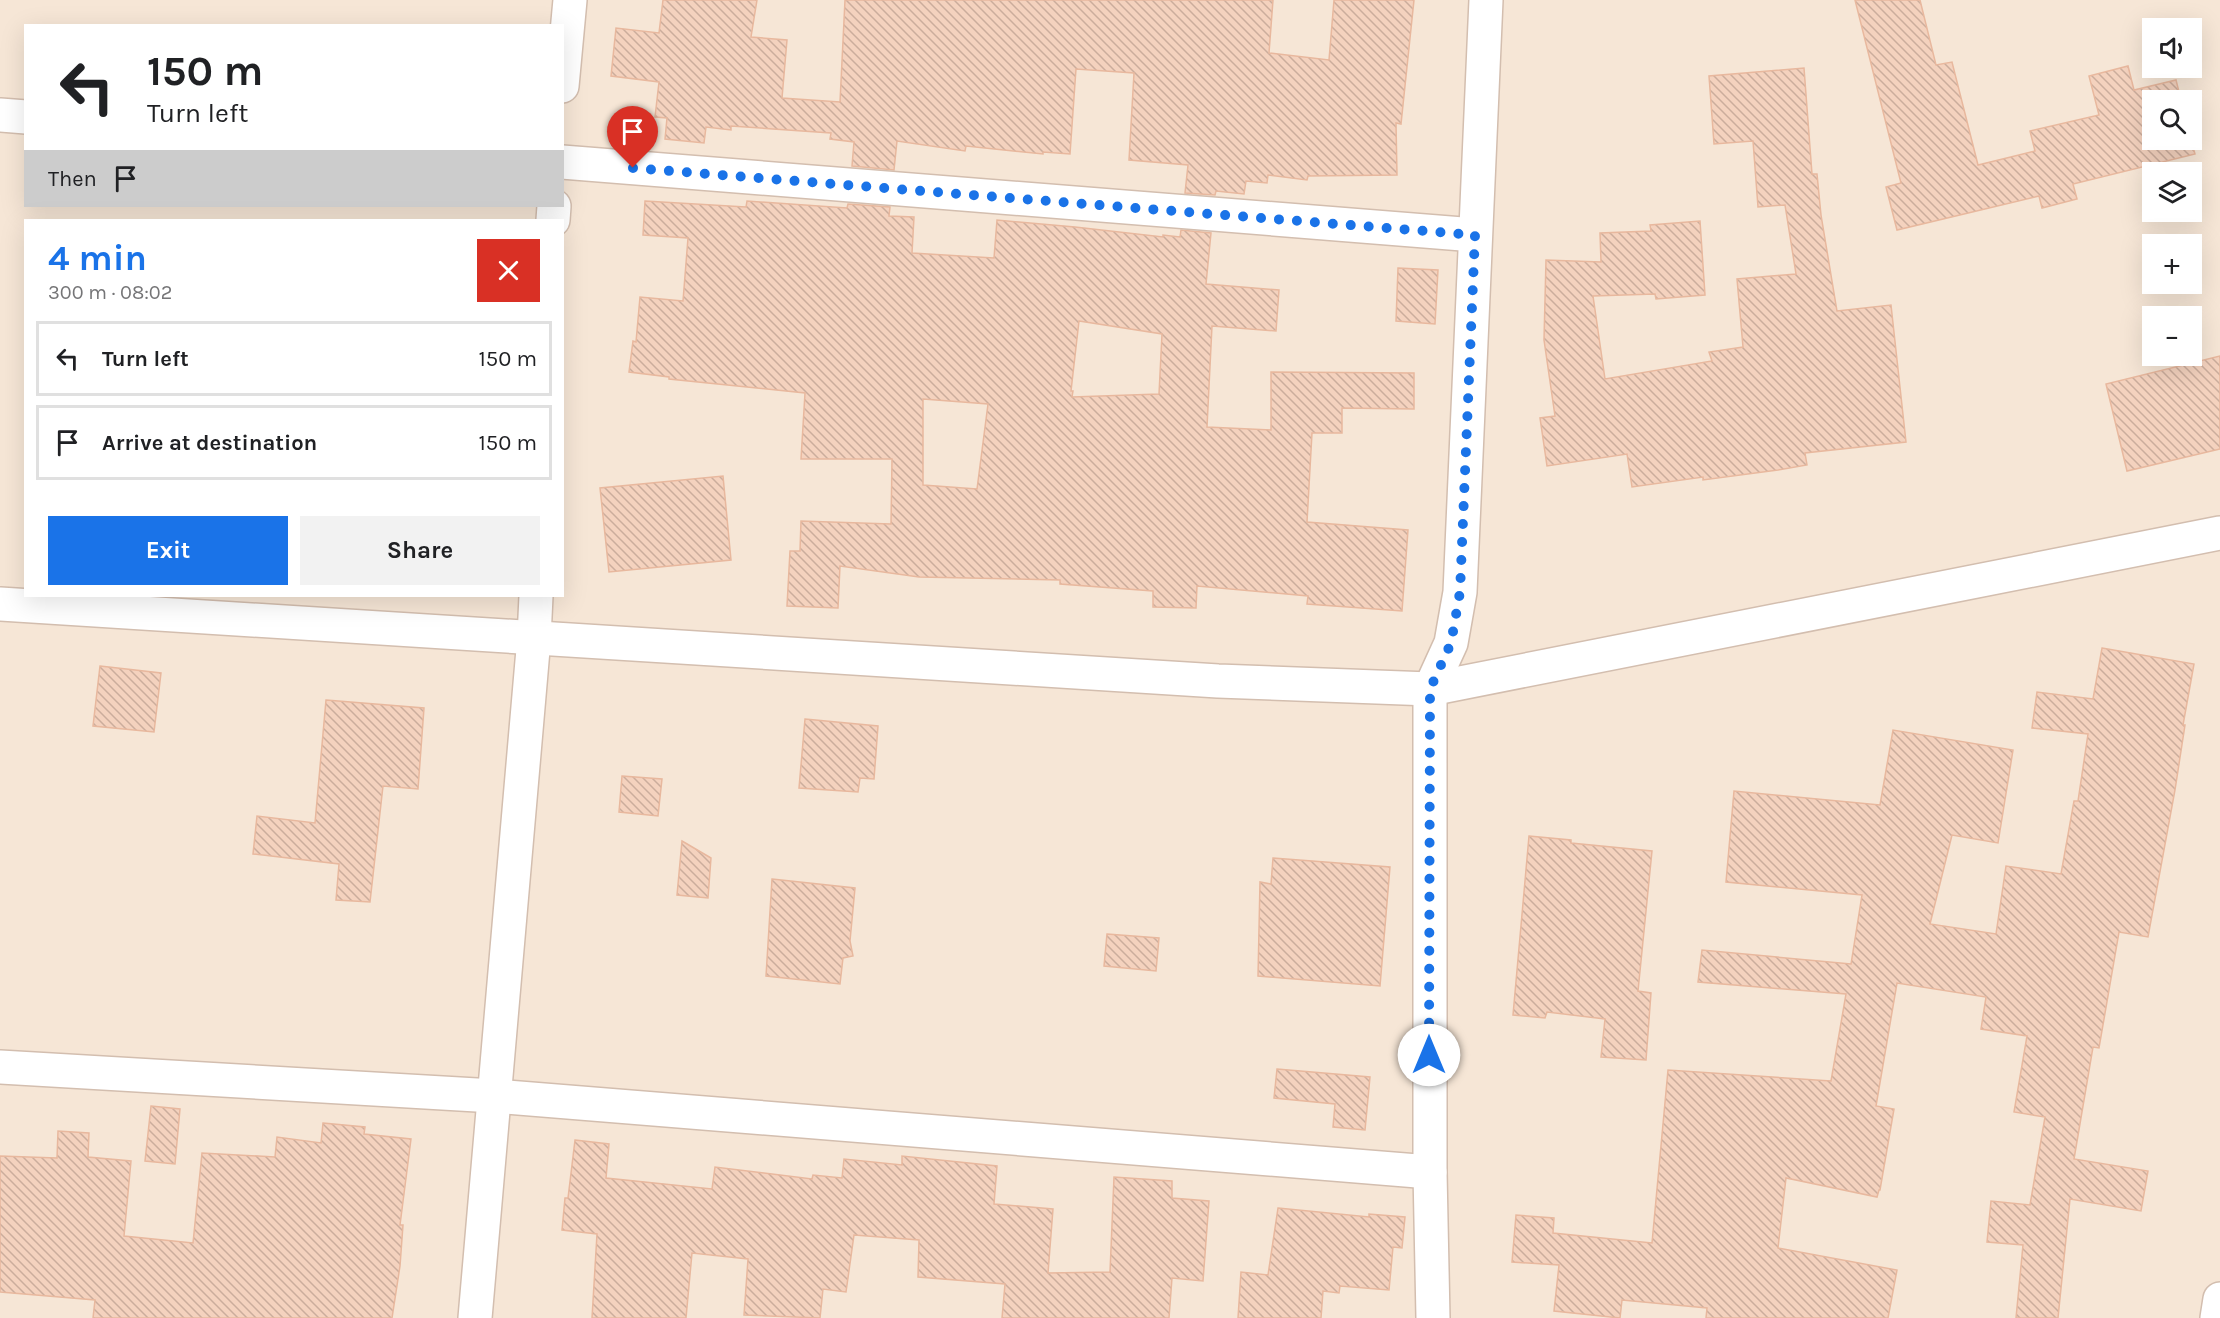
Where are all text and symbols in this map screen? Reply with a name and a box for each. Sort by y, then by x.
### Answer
map controls [2142,18,2202,366]
button: sound [2142,18,2202,78]
text: 150 m [147,46,263,96]
icon: left [48,48,126,126]
button: search [2142,90,2202,150]
text: Turn left [147,97,248,129]
pin [607,106,658,168]
icon: arrive [616,115,649,148]
icon: arrive [109,162,142,195]
button: layers [2142,162,2202,222]
text: Then [48,166,97,192]
button: + [2142,234,2202,294]
text: 4 min [48,237,147,279]
button: close [477,239,540,302]
text: 300 m · 08:02 [48,281,172,304]
button: − [2142,306,2202,366]
icon: left [51,342,84,375]
text: Turn left [102,346,189,372]
text: 150 m [478,346,537,372]
icon: arrive [51,426,84,459]
text: Arrive at destination [102,430,317,456]
text: 150 m [478,430,537,456]
button: Exit [48,516,288,585]
button: Share [300,516,540,585]
position arrow [1397,1023,1461,1087]

